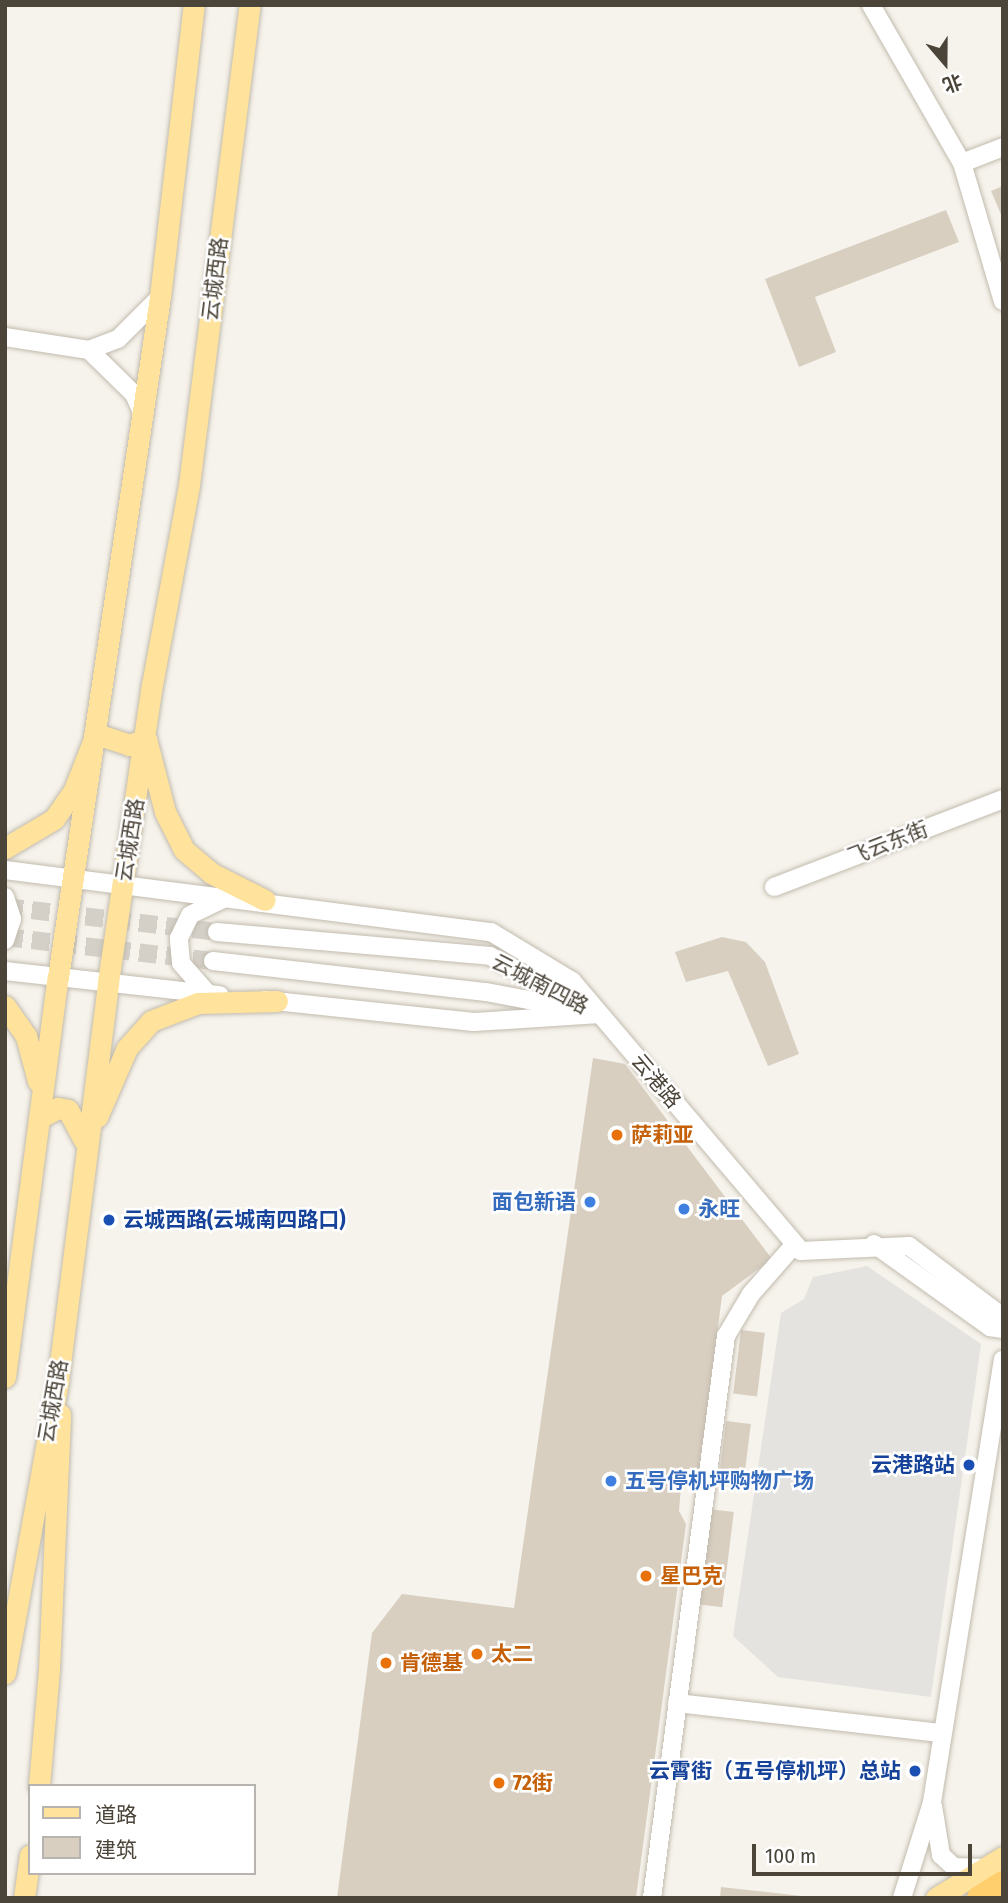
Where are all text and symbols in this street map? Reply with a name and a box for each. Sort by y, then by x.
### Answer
north arrow [910,28,980,98]
text: 北 [939,69,965,97]
street label: 云城西路 [197,236,233,322]
street label: 云城西路 [111,797,149,883]
street label: 飞云东街 [844,816,932,870]
street label: 云城南四路 [488,949,592,1019]
street label: 云港路 [626,1049,686,1113]
place label: 萨莉亚 [631,1122,694,1148]
marker: 萨莉亚 [609,1127,625,1143]
place label: 面包新语 [492,1189,576,1215]
marker: 面包新语 [582,1194,598,1210]
place label: 永旺 [698,1196,740,1222]
marker: 永旺 [676,1201,692,1217]
place label: 云城西路(云城南四路口) [123,1207,346,1233]
marker: 云城西路(云城南四路口) [101,1212,117,1228]
street label: 云城西路 [33,1357,73,1445]
place label: 云港路站 [871,1452,955,1478]
marker: 云港路站 [961,1457,977,1473]
place label: 五号停机坪购物广场 [625,1468,814,1494]
marker: 五号停机坪购物广场 [603,1473,619,1489]
place label: 星巴克 [660,1563,723,1589]
marker: 星巴克 [638,1568,654,1584]
place label: 太二 [491,1641,533,1667]
marker: 太二 [469,1646,485,1662]
place label: 肯德基 [400,1650,463,1676]
marker: 肯德基 [378,1655,394,1671]
place label: 云霄街（五号停机坪）总站 [649,1758,901,1784]
marker: 云霄街（五号停机坪）总站 [907,1763,923,1779]
place label: 72街 [513,1770,553,1796]
marker: 72街 [491,1775,507,1791]
legend [28,1784,256,1875]
text: 道路 [95,1802,137,1828]
scale bar [756,1829,976,1873]
text: 建筑 [95,1837,137,1863]
text: 100 m [765,1843,816,1869]

